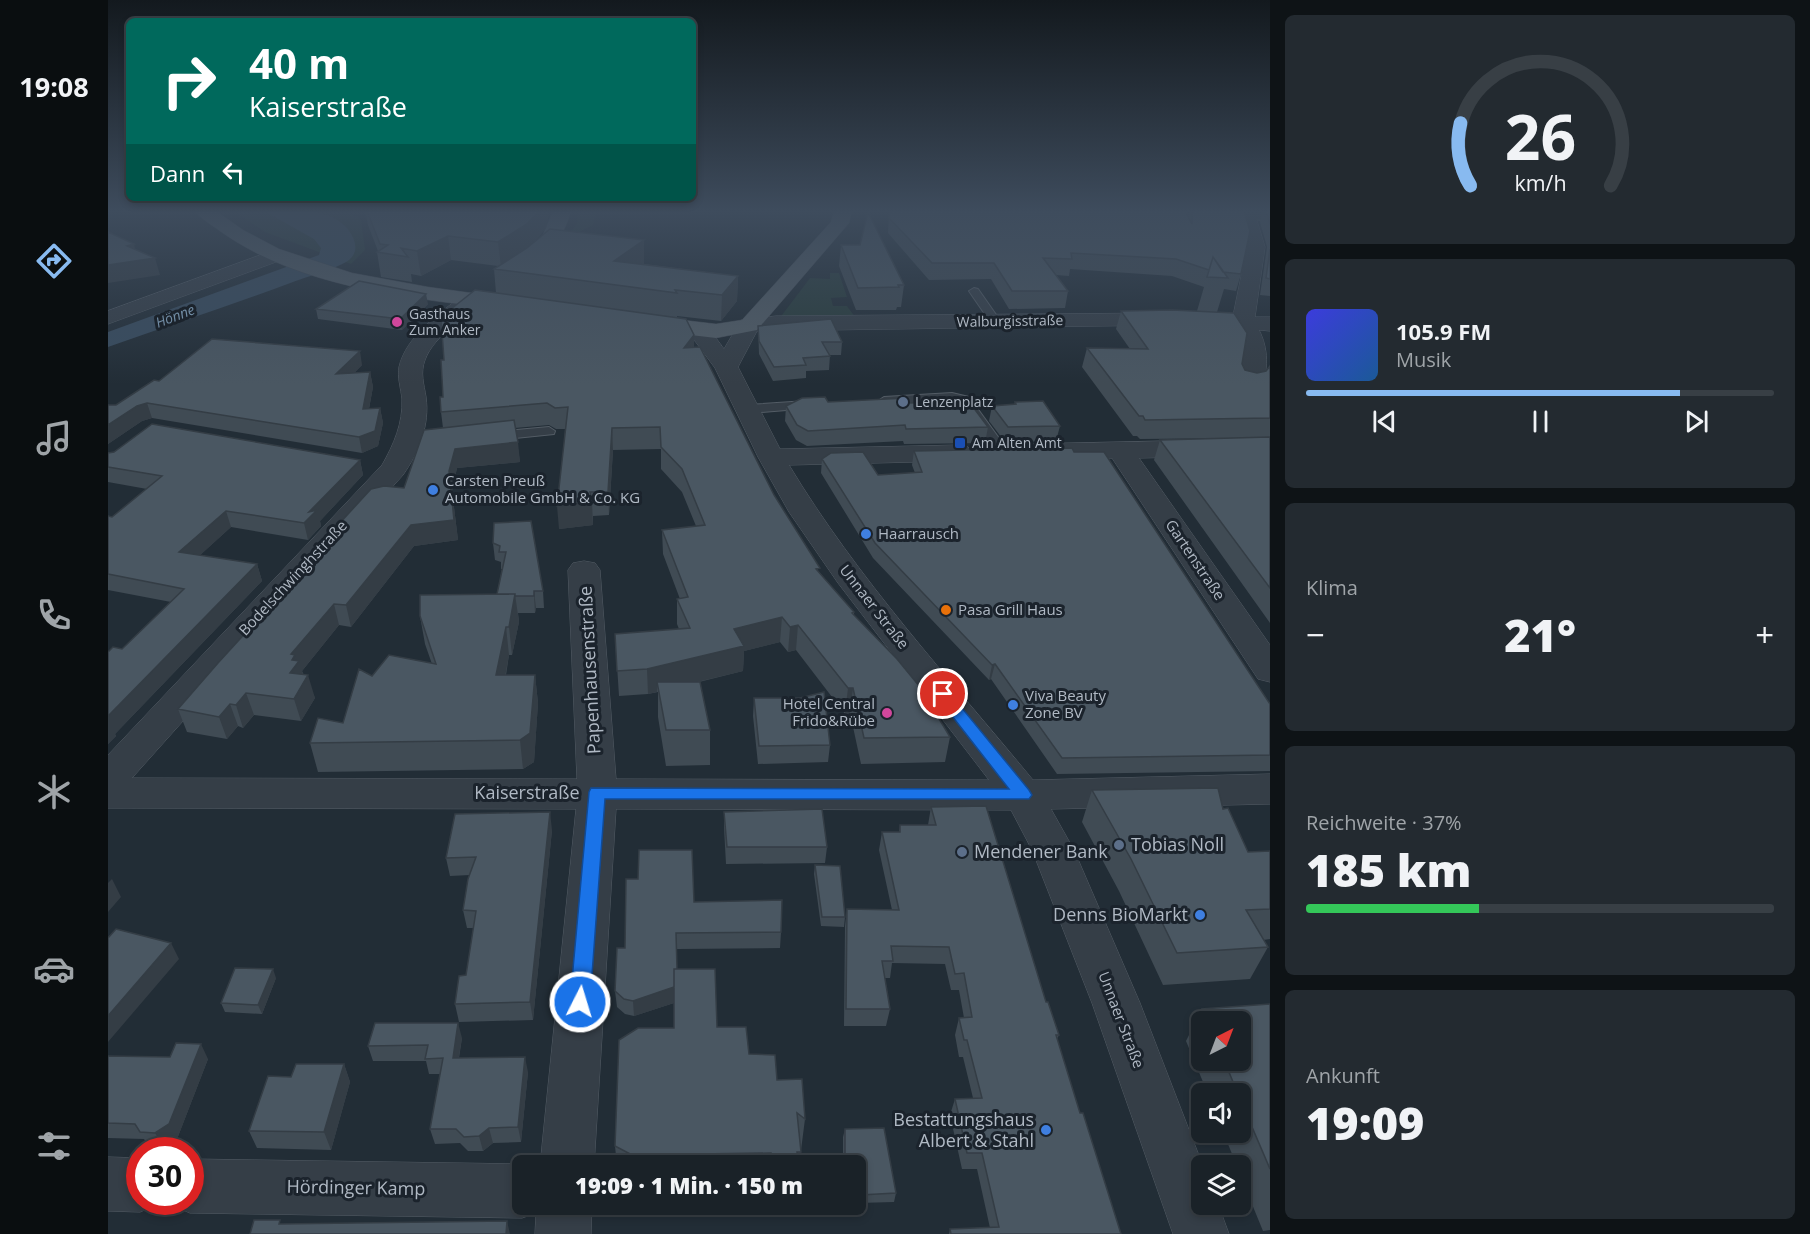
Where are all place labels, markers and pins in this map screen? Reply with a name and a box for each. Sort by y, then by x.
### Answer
place label: Gasthaus Zum Anker [409,304,481,339]
marker: Gasthaus Zum Anker [390,315,404,329]
place label: Lenzenplatz [915,392,994,411]
marker: Lenzenplatz [896,395,910,409]
place label: Am Alten Amt [972,433,1062,452]
marker: Am Alten Amt [953,436,967,450]
place label: Carsten Preuß Automobile GmbH & Co. KG [445,470,640,507]
marker: Carsten Preuß Automobile GmbH & Co. KG [426,483,440,497]
place label: Haarrausch [878,523,959,543]
marker: Haarrausch [859,527,873,541]
place label: Pasa Grill Haus [958,599,1063,619]
marker: Pasa Grill Haus [939,603,953,617]
pin [917,668,968,719]
place label: Viva Beauty Zone BV [1025,685,1106,722]
place label: Hotel Central Frido&Rübe [783,693,875,730]
marker: Viva Beauty Zone BV [1006,698,1020,712]
marker: Hotel Central Frido&Rübe [880,706,894,720]
place label: Tobias Noll [1131,832,1224,856]
marker: Tobias Noll [1112,838,1126,852]
place label: Mendener Bank [974,839,1108,863]
marker: Mendener Bank [955,845,969,859]
place label: Denns BioMarkt [1053,902,1188,926]
marker: Denns BioMarkt [1193,908,1207,922]
place label: Bestattungshaus Albert & Stahl [893,1107,1034,1152]
marker: Bestattungshaus Albert & Stahl [1039,1123,1053,1137]

